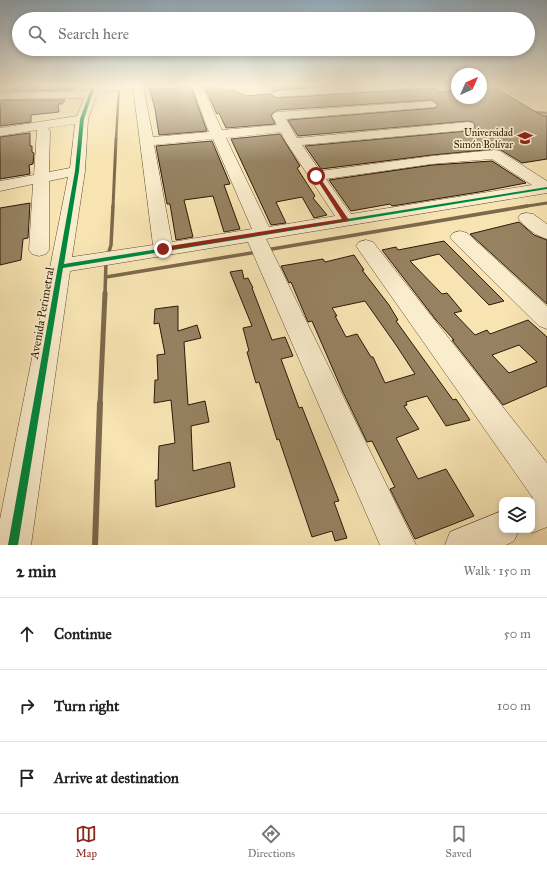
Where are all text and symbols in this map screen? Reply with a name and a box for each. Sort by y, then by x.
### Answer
search box [12,12,535,56]
icon: search [26,23,48,45]
text: Search here [58,25,129,43]
north arrow [451,68,487,104]
place label: Universidad Simón Bolívar [454,127,513,151]
school or university icon: Universidad Simón Bolívar [516,129,534,147]
route start [307,167,325,185]
route end [154,240,172,258]
street label: Avenida Perimetral [27,265,57,361]
map controls [499,497,535,533]
button: layers [499,497,535,533]
text: 2 min [16,561,56,582]
text: Walk · 150 m [463,563,531,579]
icon: ahead [16,623,38,645]
text: Continue [54,625,112,643]
text: 50 m [504,626,531,642]
icon: right [16,695,38,717]
text: Turn right [54,697,119,715]
text: 100 m [497,698,531,714]
icon: arrive [16,767,38,789]
text: Arrive at destination [54,769,179,787]
tab: Map [75,823,97,860]
tab: Directions [248,823,295,860]
tab: Saved [446,823,472,860]

